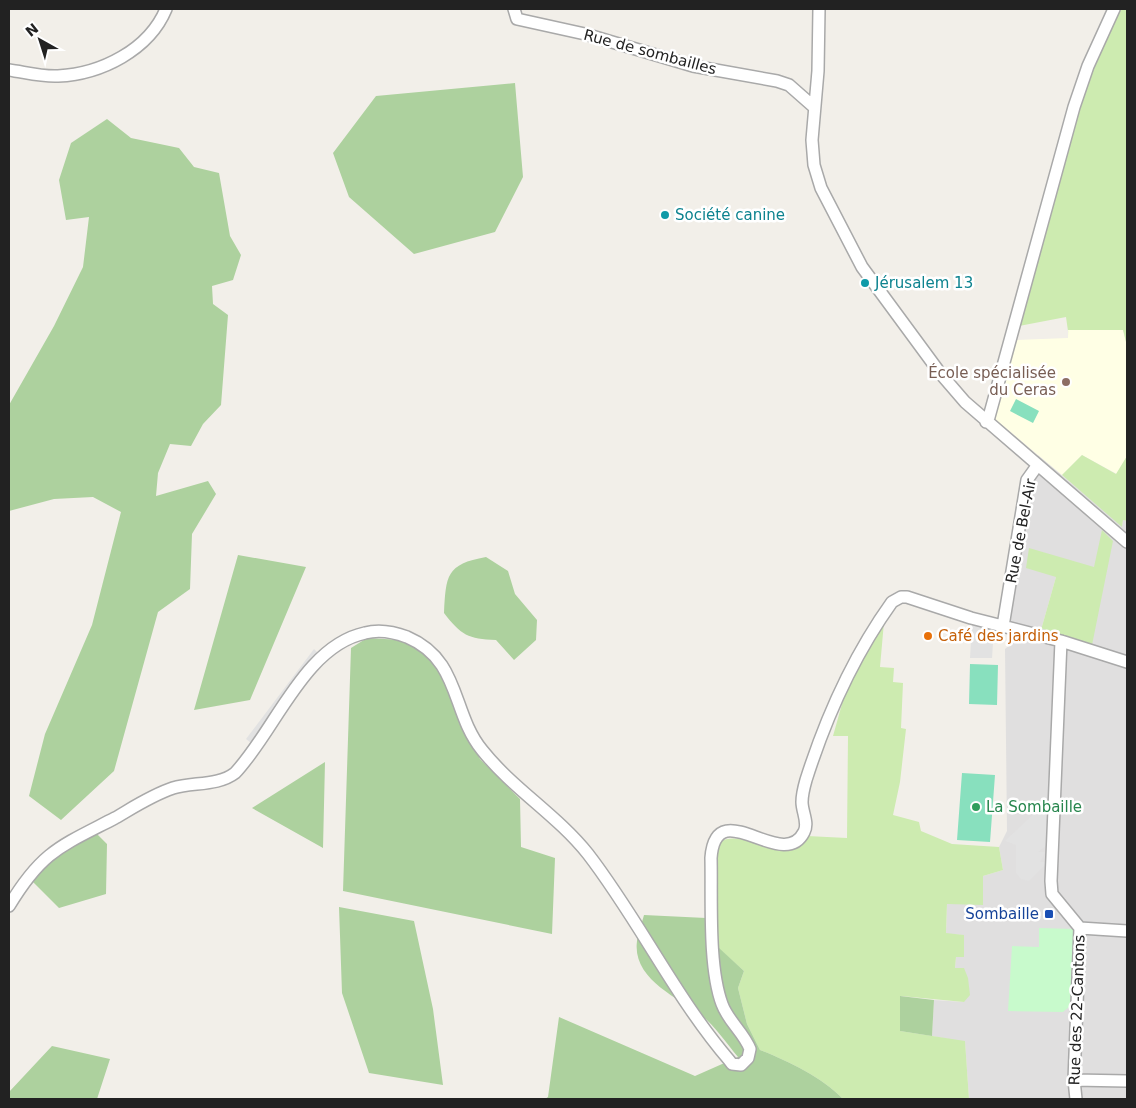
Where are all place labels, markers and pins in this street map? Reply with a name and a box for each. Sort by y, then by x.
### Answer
place label: Société canine [675,206,785,224]
marker: Société canine [659,209,671,221]
place label: Jérusalem 13 [874,274,973,292]
marker: Jérusalem 13 [859,277,871,289]
place label: École spécialisée du Ceras [928,363,1056,399]
marker: École spécialisée du Ceras [1060,376,1072,388]
place label: Café des jardins [938,627,1059,645]
marker: Café des jardins [922,630,934,642]
place label: La Sombaille [986,798,1082,816]
marker: La Sombaille [970,801,982,813]
place label: Sombaille [965,905,1039,923]
marker: Sombaille [1043,908,1055,920]

